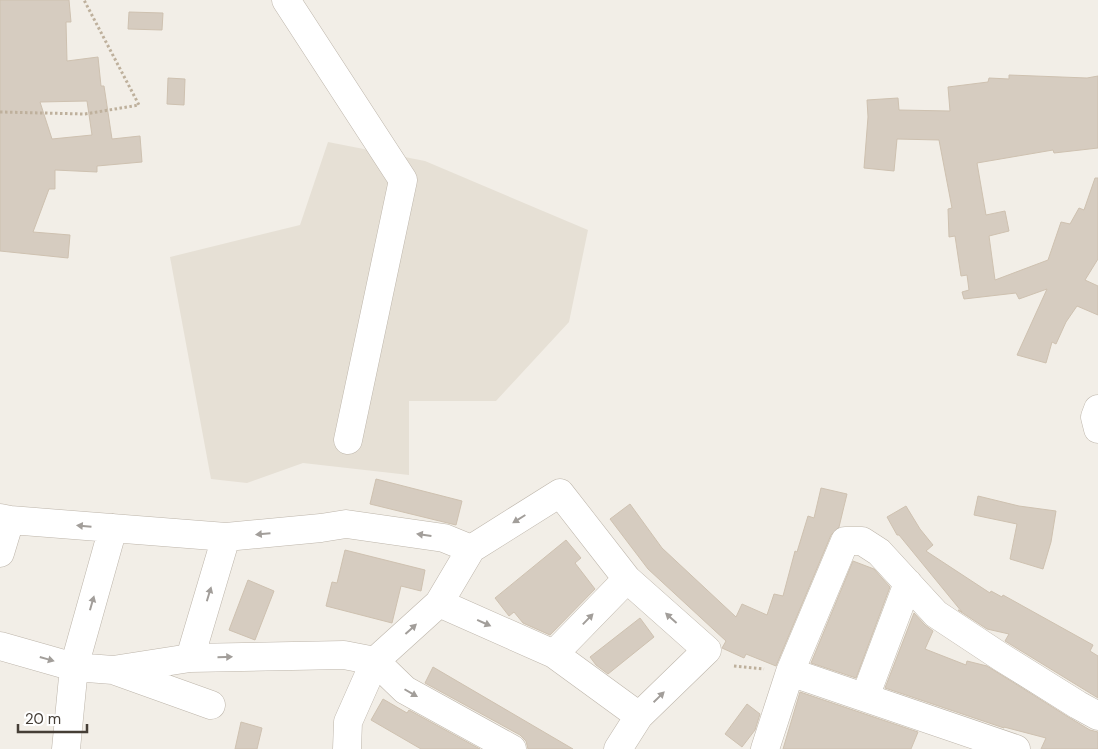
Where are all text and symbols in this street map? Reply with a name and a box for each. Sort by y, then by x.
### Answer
one-way arrow [513,514,526,523]
one-way arrow [76,521,92,529]
one-way arrow [255,530,271,538]
one-way arrow [416,531,432,539]
one-way arrow [205,587,213,602]
one-way arrow [88,595,96,610]
one-way arrow [665,612,677,624]
one-way arrow [582,613,594,625]
one-way arrow [477,619,491,627]
one-way arrow [405,623,418,634]
one-way arrow [217,653,233,661]
one-way arrow [39,656,54,664]
one-way arrow [404,689,417,698]
one-way arrow [652,691,664,703]
scale bar [18,702,86,734]
text: 20 m [25,709,61,729]

